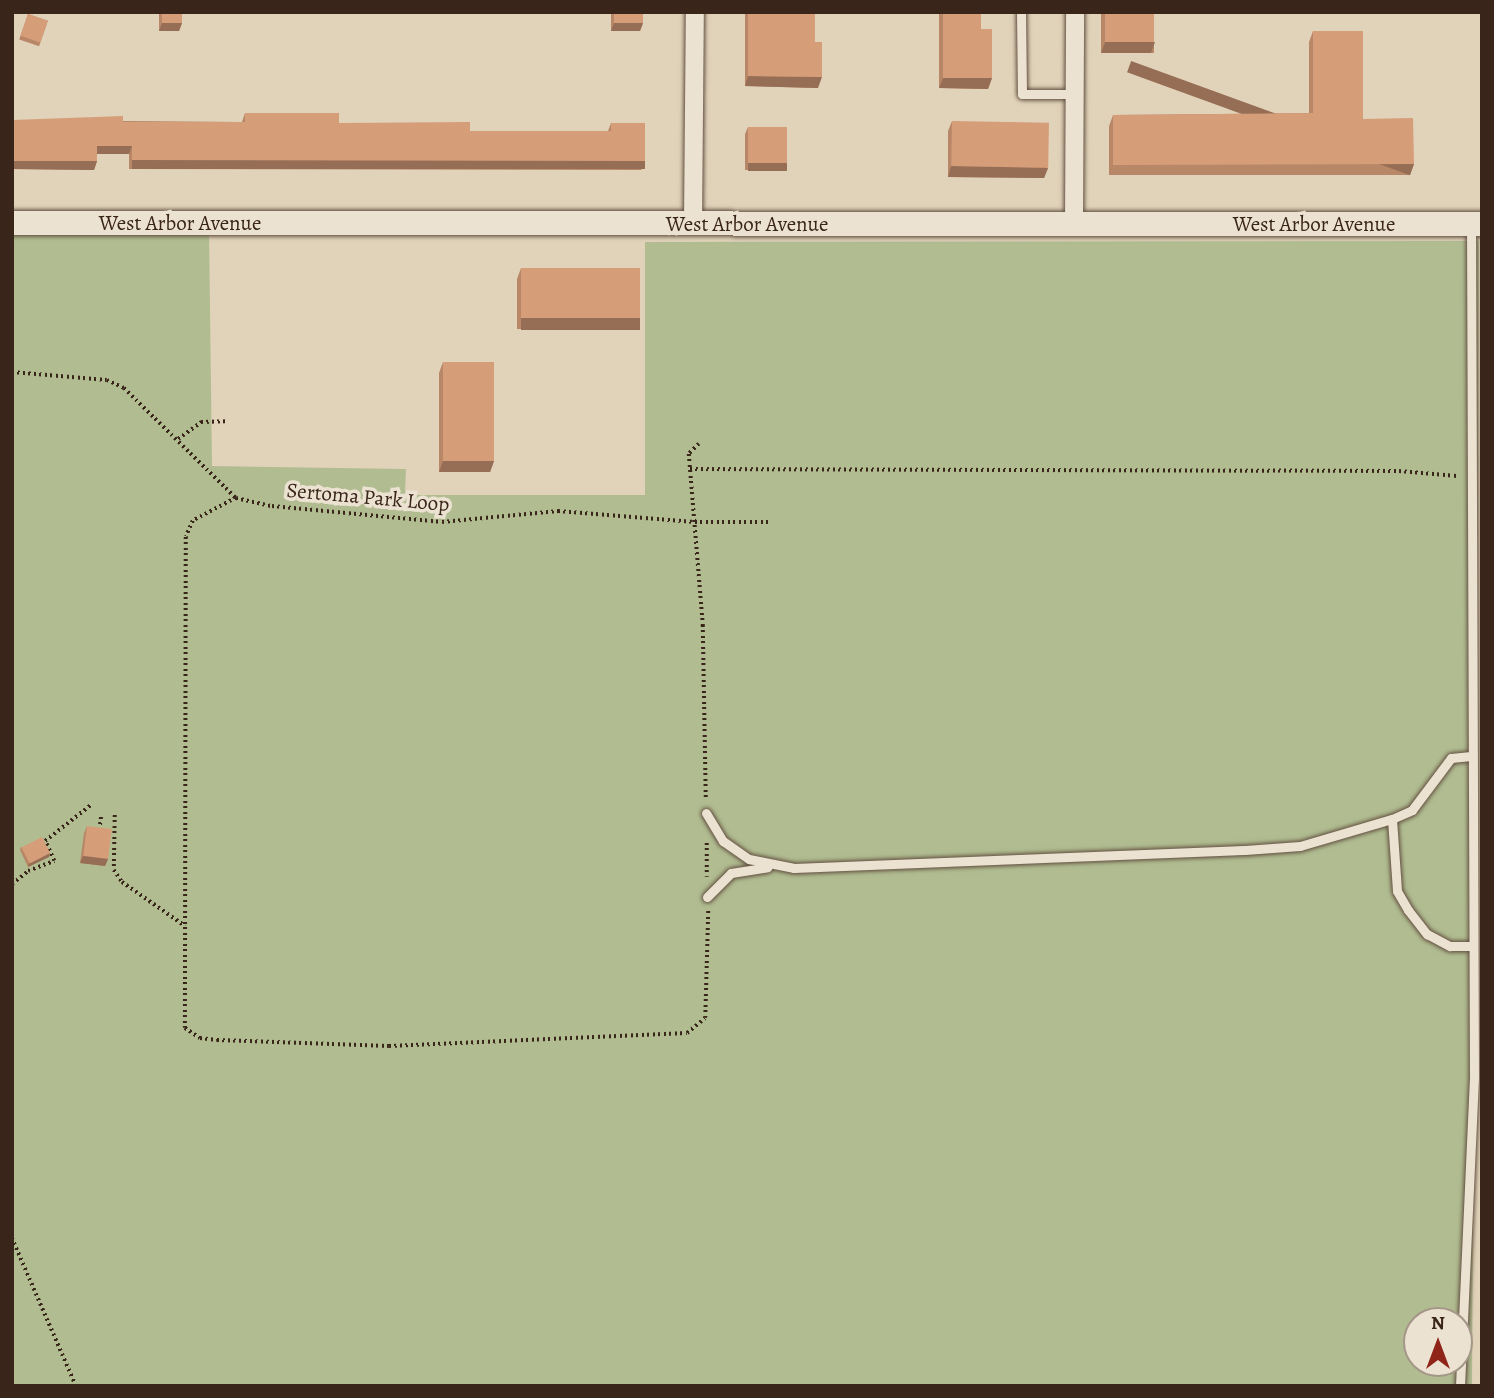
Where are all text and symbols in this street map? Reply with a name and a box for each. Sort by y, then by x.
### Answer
street label: West Arbor Avenue [99,210,261,236]
street label: West Arbor Avenue [666,211,828,237]
street label: West Arbor Avenue [1233,211,1395,237]
street label: Sertoma Park Loop [286,477,450,517]
north arrow [1403,1307,1473,1377]
text: N [1431,1310,1445,1336]

